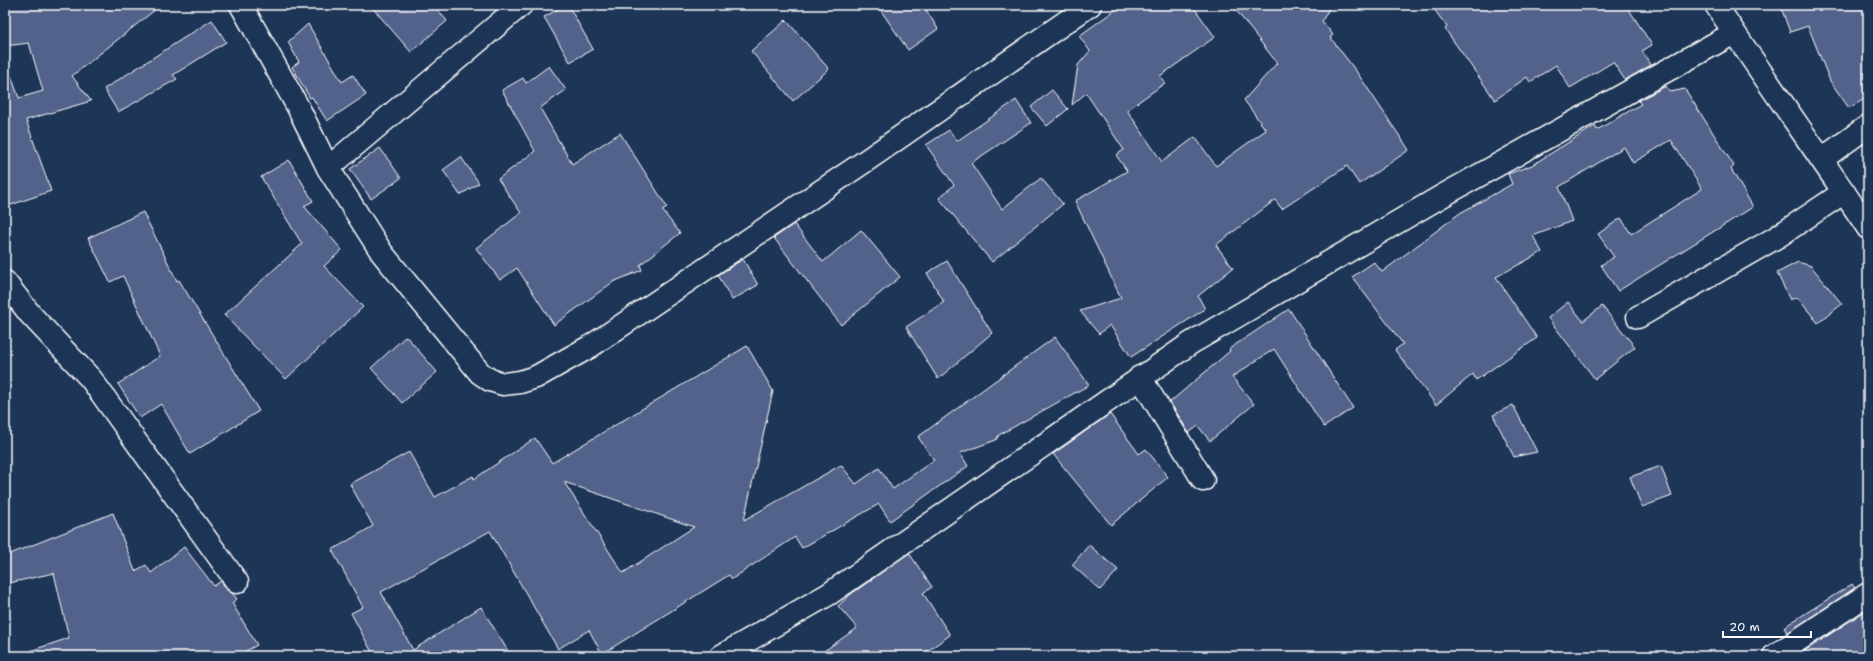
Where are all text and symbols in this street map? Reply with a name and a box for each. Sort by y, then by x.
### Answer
scale bar [1723,613,1811,639]
text: 20 m [1729,619,1760,635]

